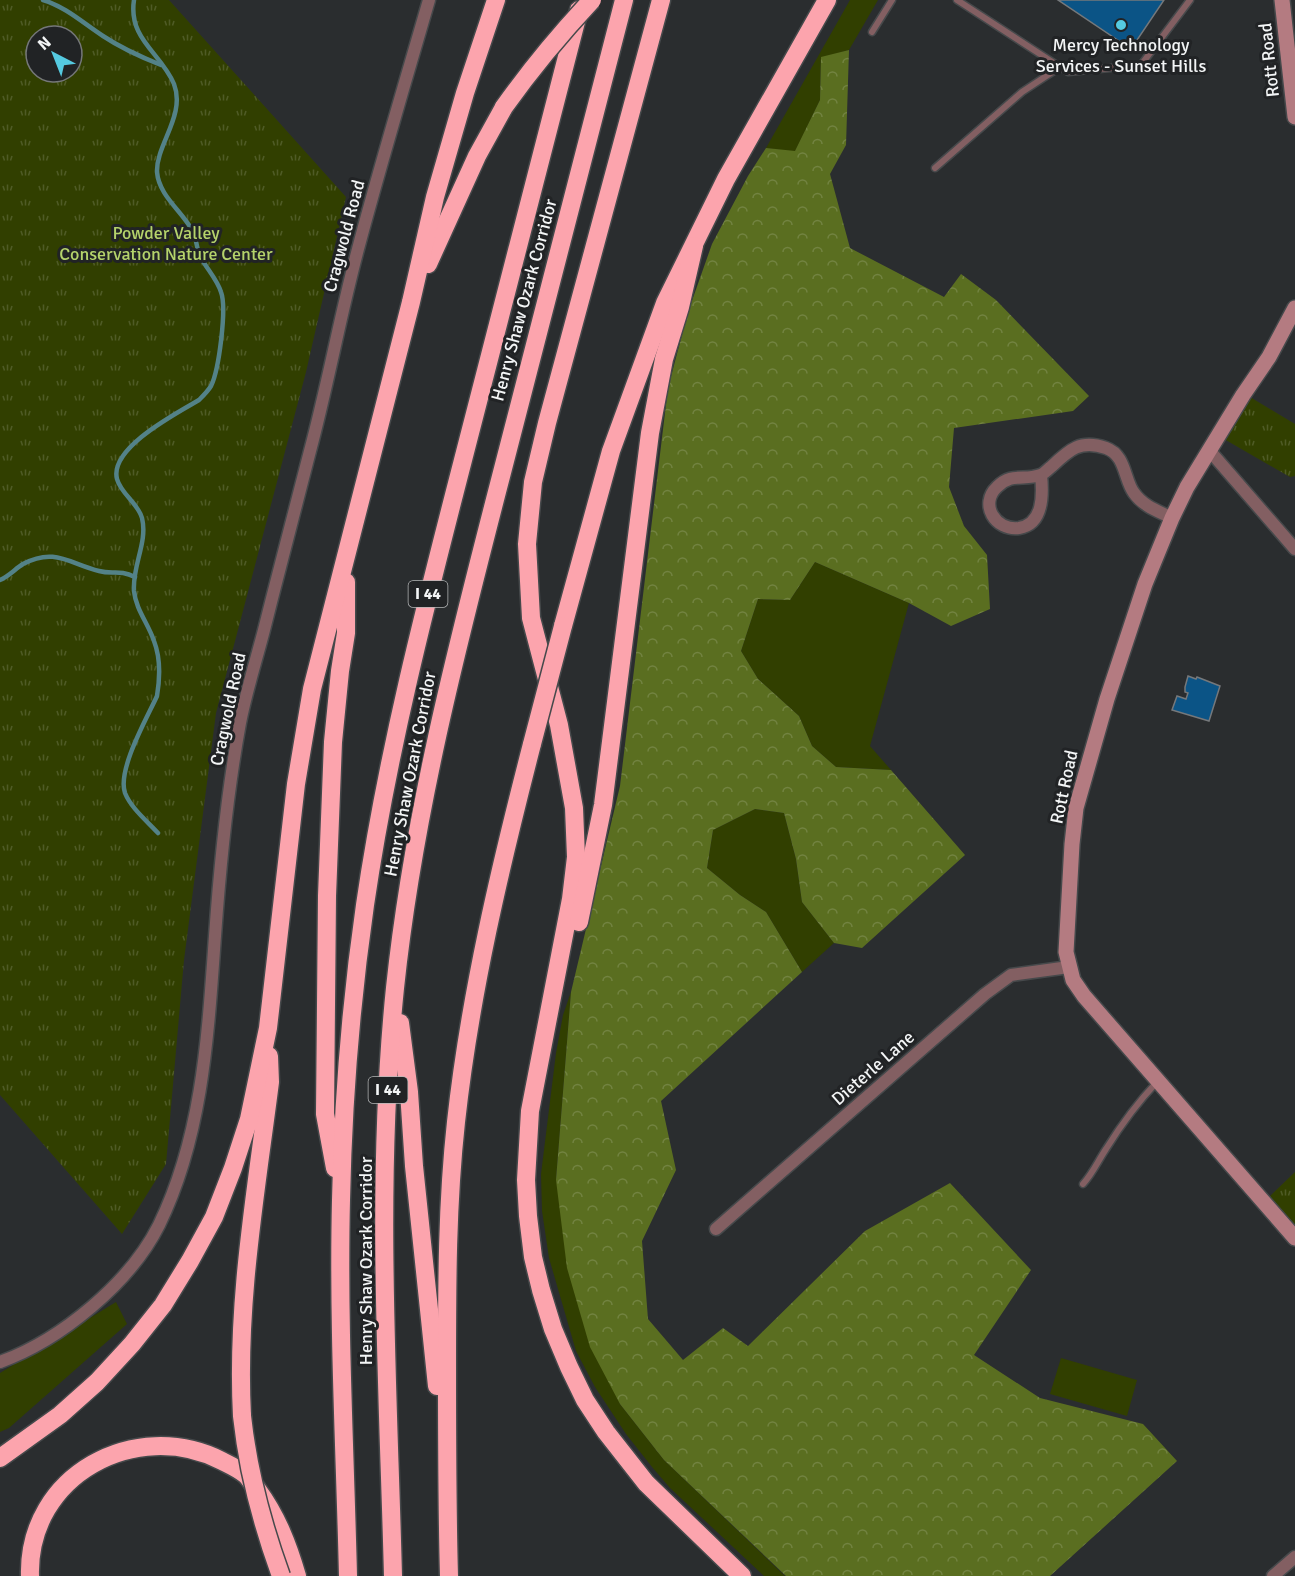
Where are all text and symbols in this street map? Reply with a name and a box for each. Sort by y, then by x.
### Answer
marker: Mercy Technology Services - Sunset Hills [1114,18,1128,32]
street label: Rott Road [1254,22,1284,98]
north arrow [24,24,84,84]
text: N [34,32,55,55]
place label: Mercy Technology Services - Sunset Hills [1036,34,1206,77]
street label: Cragwold Road [318,177,370,295]
street label: Henry Shaw Ozark Corridor [486,196,562,404]
park label: Powder Valley Conservation Nature Center [59,222,273,265]
road number: I 44 [408,581,448,607]
street label: Cragwold Road [205,650,251,768]
street label: Henry Shaw Ozark Corridor [379,669,441,878]
street label: Rott Road [1045,748,1083,826]
street label: Dieterle Lane [827,1026,919,1110]
road number: I 44 [368,1077,408,1103]
street label: Henry Shaw Ozark Corridor [355,1156,377,1365]

